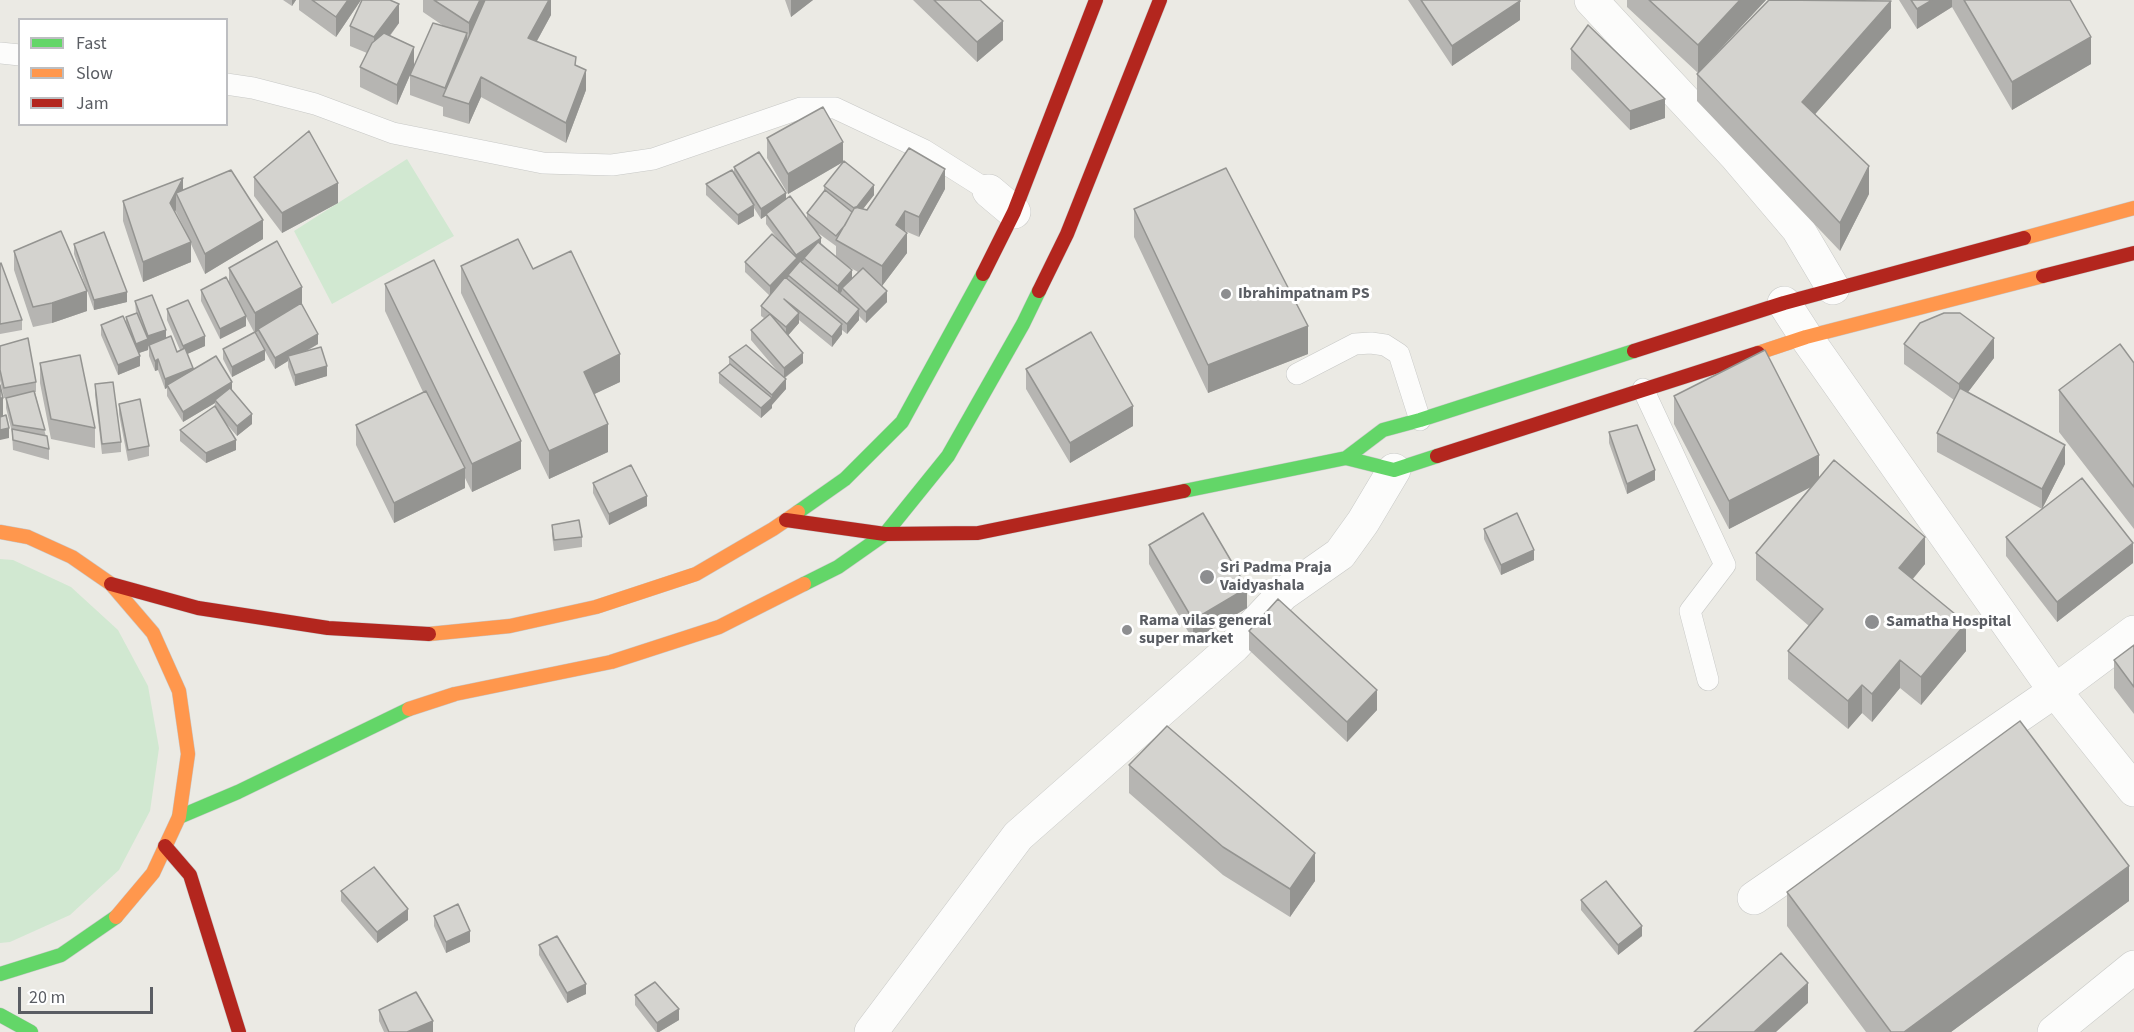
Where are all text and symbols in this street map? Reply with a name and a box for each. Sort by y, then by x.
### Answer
legend [18,18,228,126]
text: Fast [76,31,107,56]
text: Slow [76,61,113,86]
text: Jam [76,91,109,116]
place label: Ibrahimpatnam PS [1238,284,1370,304]
marker: Ibrahimpatnam PS [1219,287,1233,301]
place label: Sri Padma Praja Vaidyashala [1220,558,1332,596]
marker: Sri Padma Praja Vaidyashala [1198,568,1216,586]
place label: Rama vilas general super market [1139,611,1271,649]
place label: Samatha Hospital [1886,612,2011,632]
marker: Samatha Hospital [1863,613,1881,631]
marker: Rama vilas general super market [1120,623,1134,637]
scale bar [21,975,156,1013]
text: 20 m [29,985,65,1010]

